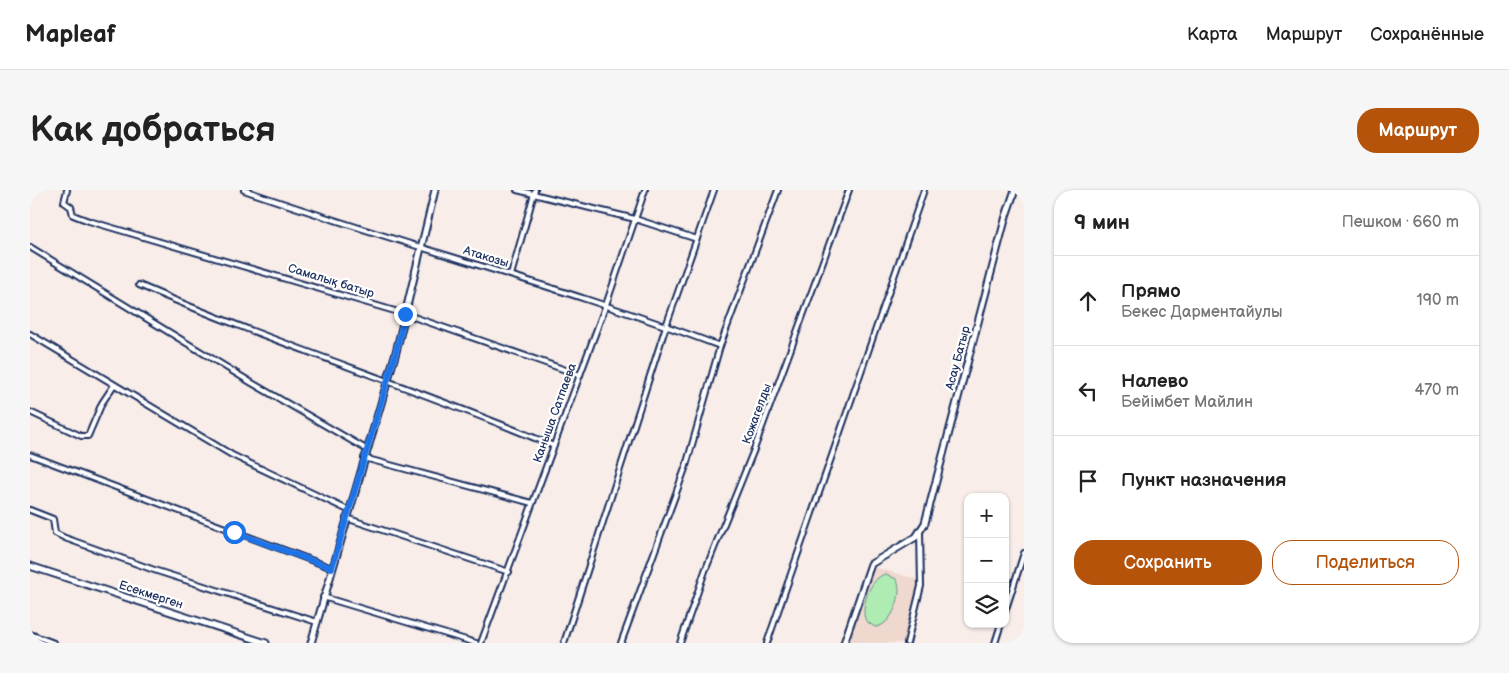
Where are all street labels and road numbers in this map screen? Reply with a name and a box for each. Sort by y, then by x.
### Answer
street label: Атакозы [461,243,510,271]
street label: Самалық батыр [286,261,376,301]
street label: Асау Батыр [942,324,974,393]
street label: Каныша Сатпаева [530,361,580,465]
street label: Кожагелды [739,382,775,446]
street label: Eсекмерген [117,578,185,612]

